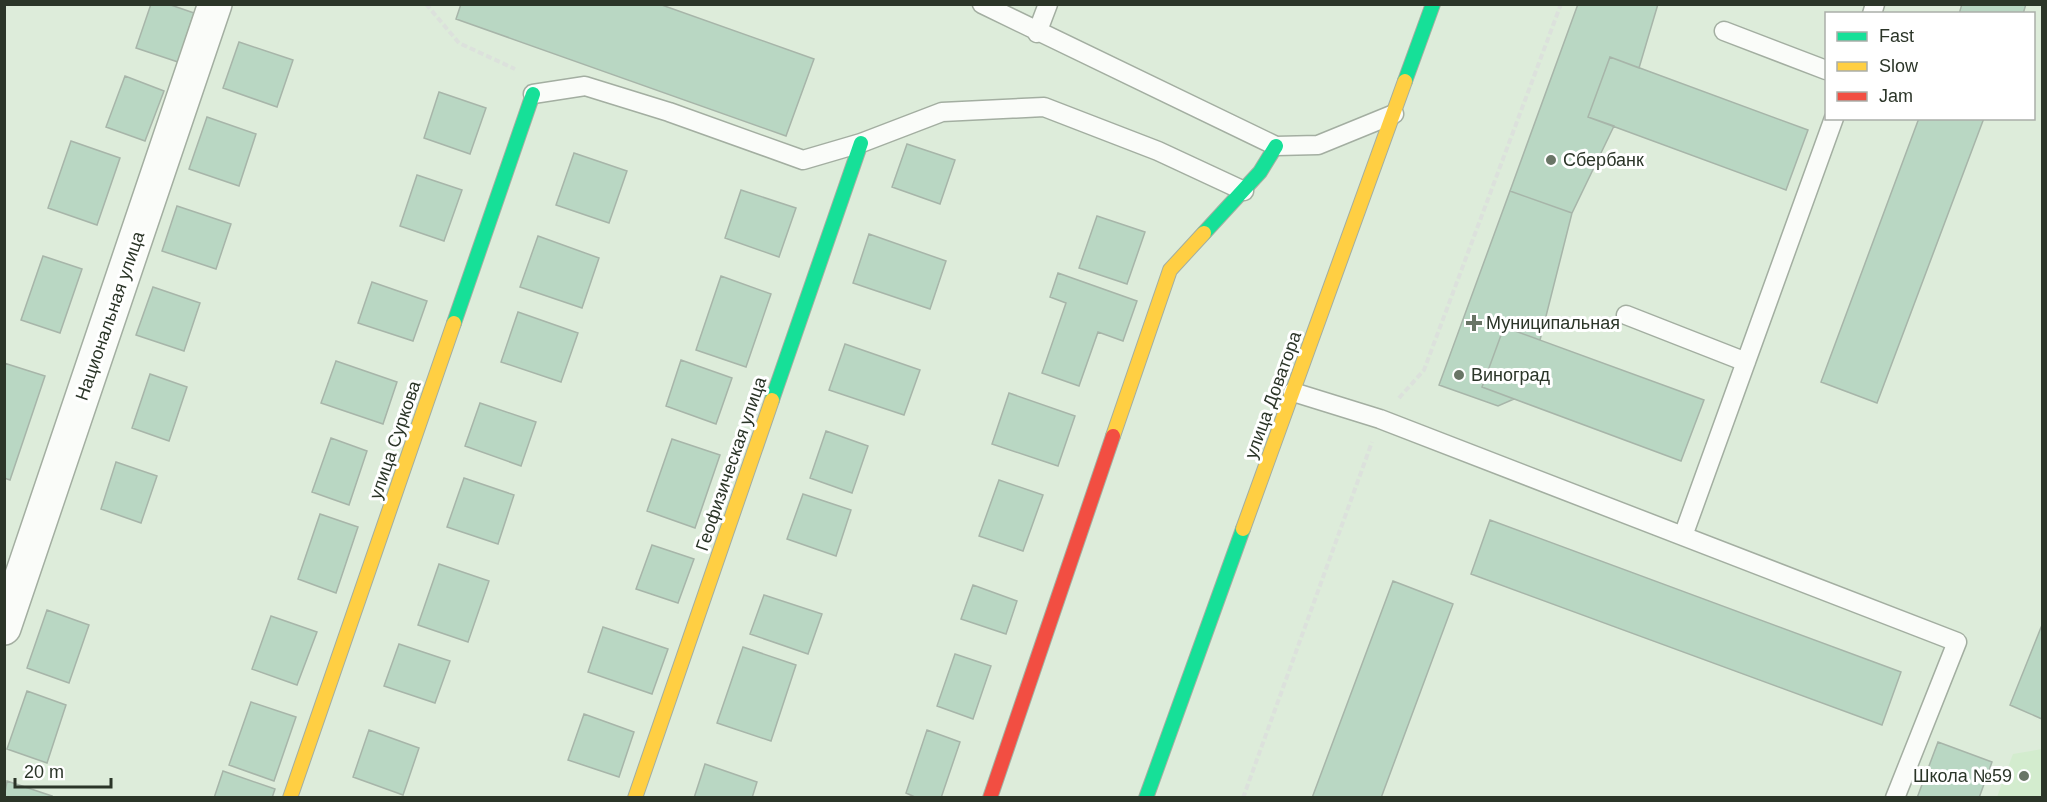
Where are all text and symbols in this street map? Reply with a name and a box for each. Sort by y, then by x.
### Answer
legend [1825,12,2035,120]
text: Fast [1879,26,1914,46]
text: Slow [1879,56,1919,76]
text: Jam [1879,86,1913,106]
place label: Сбербанк [1563,150,1644,170]
marker: Сбербанк [1544,153,1558,167]
street label: Национальная улица [72,228,149,403]
place label: Муниципальная [1486,313,1620,333]
marker: Муниципальная [1467,316,1481,330]
street label: улица Доватора [1241,328,1306,461]
place label: Виноград [1471,365,1551,385]
marker: Виноград [1452,368,1466,382]
street label: Геофизическая улица [692,373,771,554]
street label: улица Суркова [365,377,425,502]
scale bar [15,751,111,789]
text: 20 m [24,762,64,782]
place label: Школа №59 [1913,766,2012,786]
marker: Школа №59 [2017,769,2031,783]

